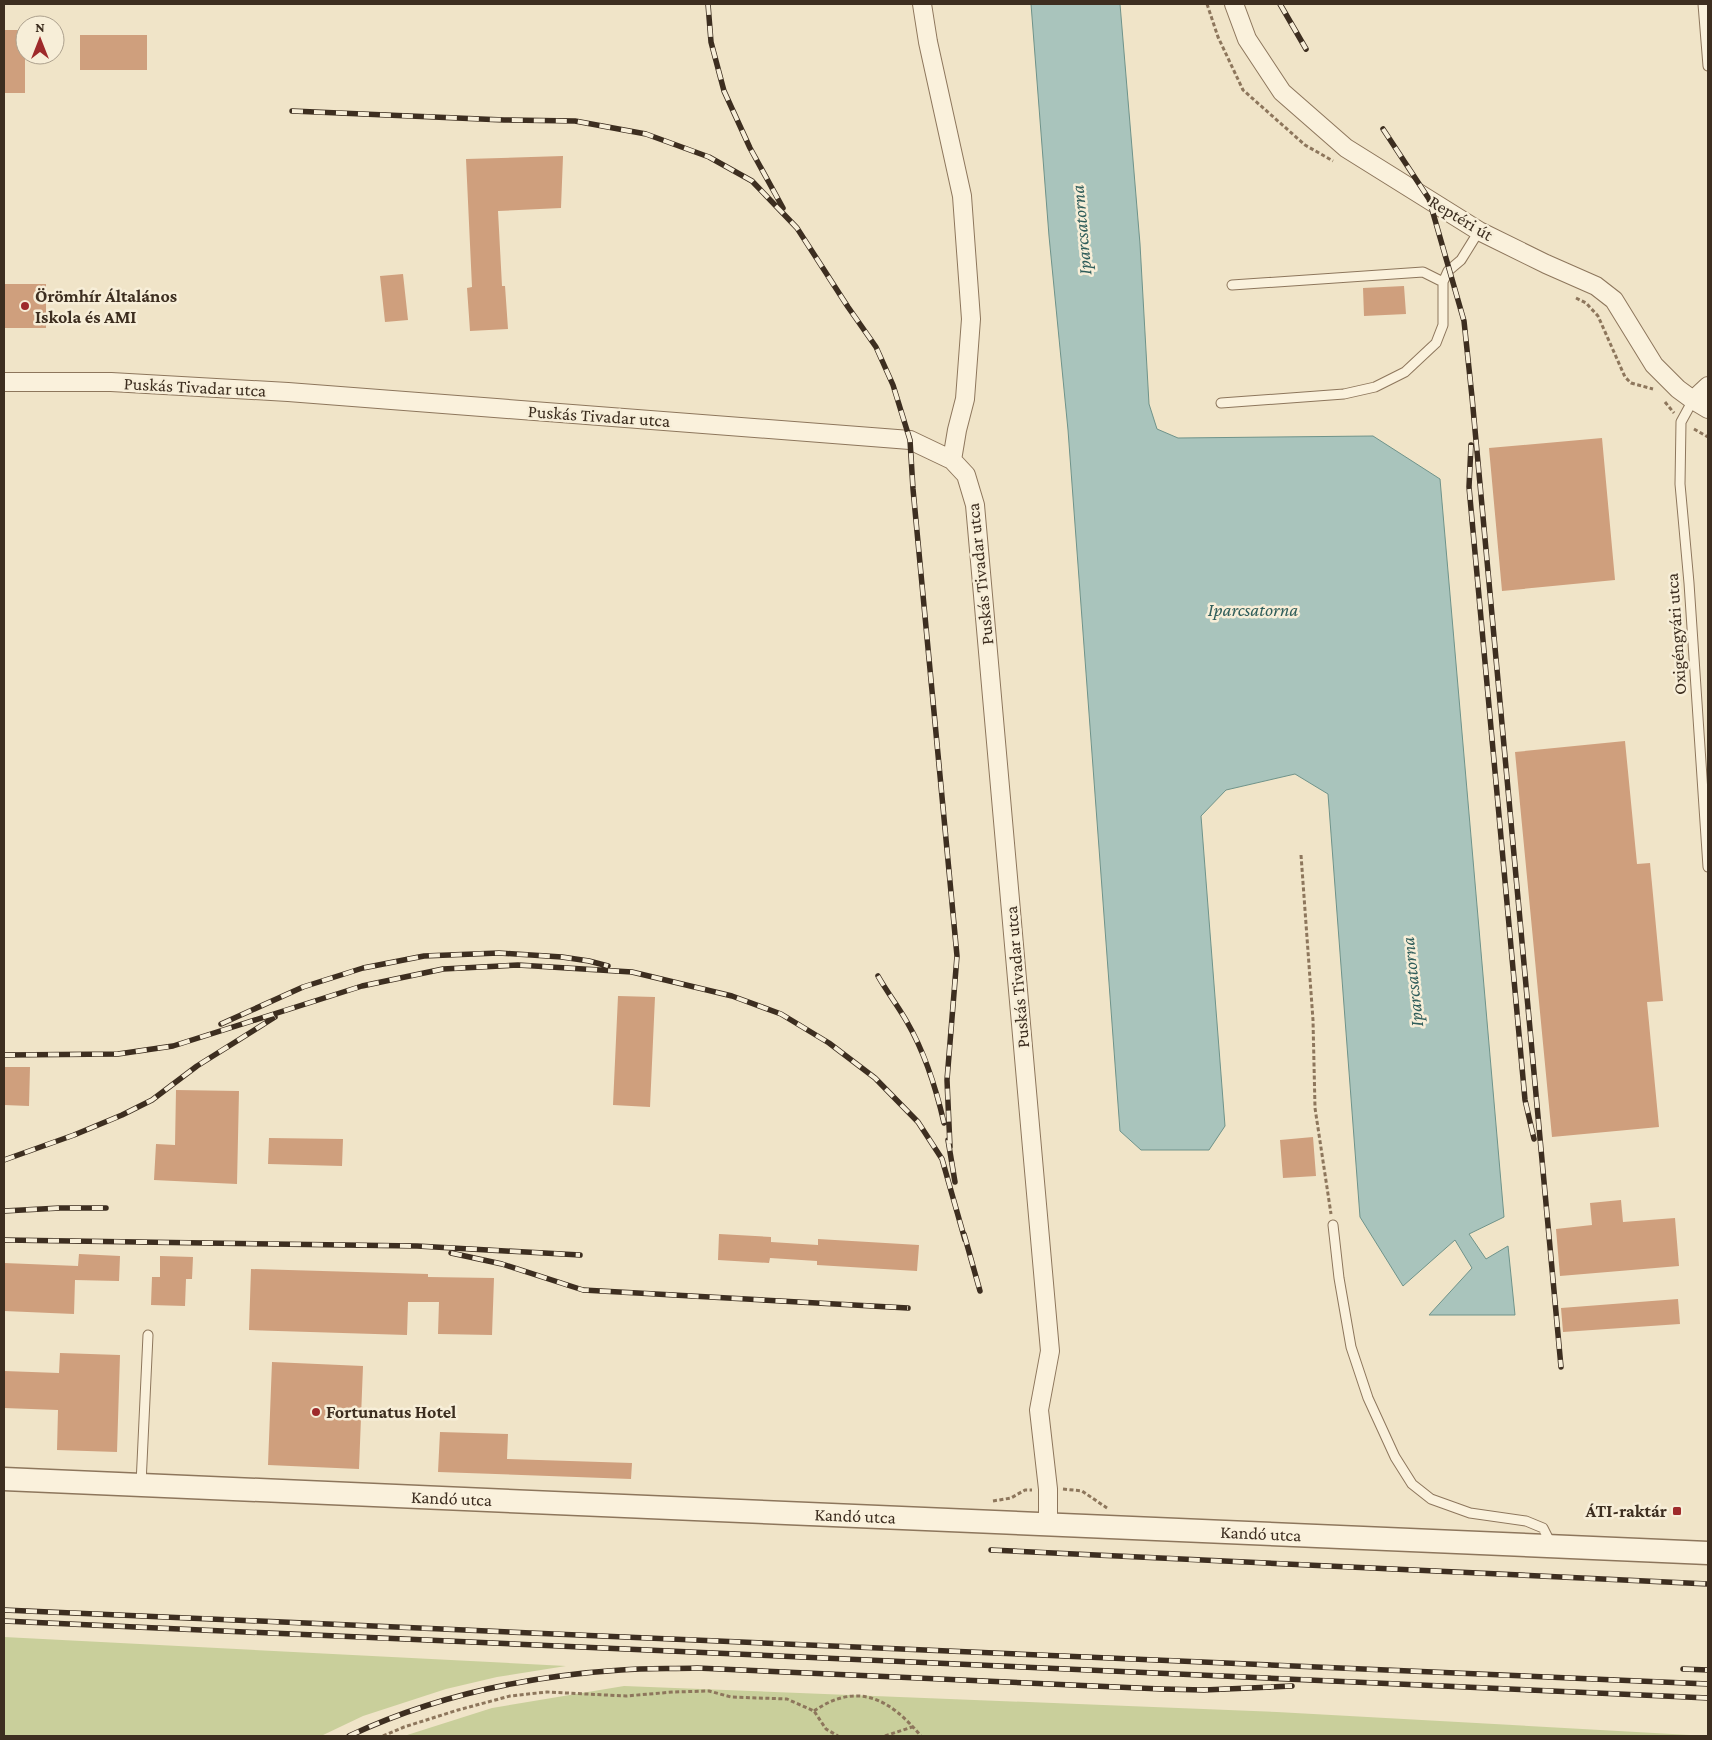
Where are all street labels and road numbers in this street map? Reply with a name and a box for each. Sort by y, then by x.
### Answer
street label: Reptéri út [1425,191,1497,245]
street label: Puskás Tivadar utca [123,373,267,401]
street label: Puskás Tivadar utca [527,401,671,431]
street label: Puskás Tivadar utca [963,502,997,646]
street label: Oxigéngyári utca [1662,572,1690,696]
street label: Puskás Tivadar utca [1001,905,1033,1049]
street label: Kandó utca [411,1487,493,1510]
street label: Kandó utca [814,1504,896,1528]
street label: Kandó utca [1220,1522,1302,1545]

